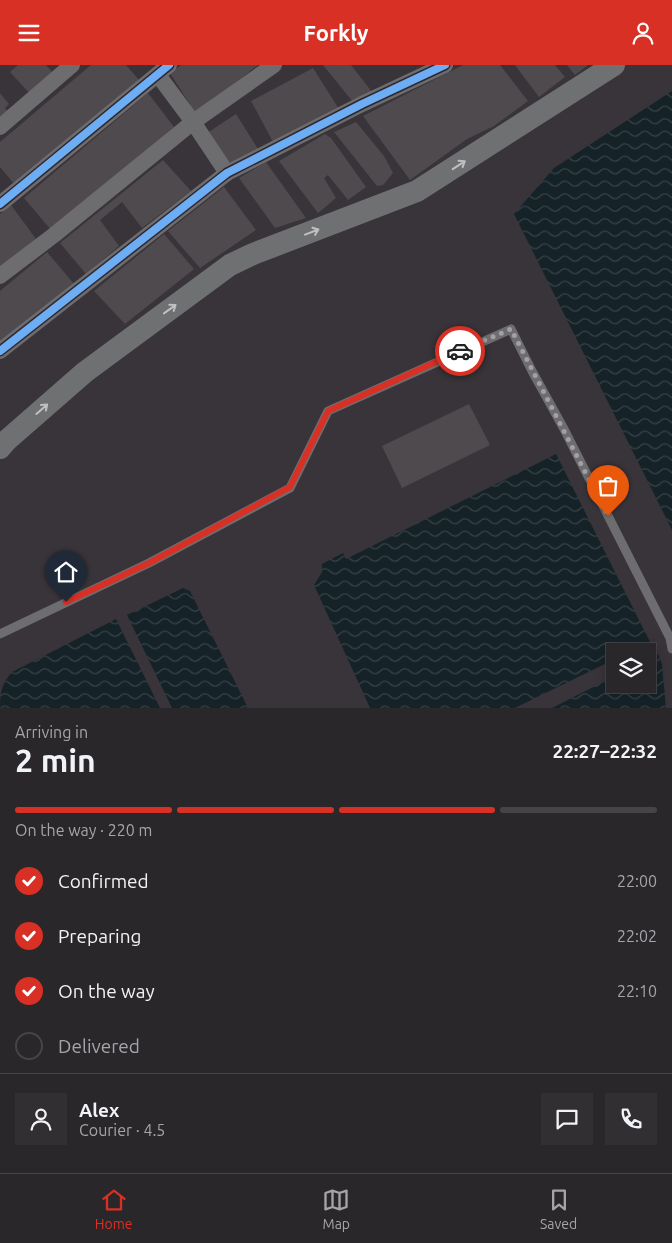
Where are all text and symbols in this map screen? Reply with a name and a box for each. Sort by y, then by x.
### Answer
icon: menu [15,19,43,47]
icon: person [629,19,657,47]
text: Forkly [304,20,368,45]
one-way arrow [452,159,466,170]
one-way arrow [304,227,319,236]
one-way arrow [163,304,177,314]
courier [435,326,485,376]
icon: car [446,337,474,365]
one-way arrow [36,403,49,415]
pin [587,465,629,516]
icon: bag [594,472,622,500]
pin [45,551,87,602]
icon: home [52,558,80,586]
map controls [606,643,656,693]
button: layers [606,643,656,693]
text: Arriving in [15,723,88,741]
text: 22:27–22:32 [552,740,657,762]
text: 2 min [15,742,96,778]
text: On the way · 220 m [15,821,152,839]
icon: check [15,867,43,895]
text: Confirmed [58,870,149,892]
text: 22:00 [617,872,657,890]
icon: check [15,922,43,950]
text: Preparing [58,925,142,947]
text: 22:02 [617,927,657,945]
icon: check [15,977,43,1005]
text: On the way [58,980,155,1002]
text: 22:10 [617,982,657,1000]
text: Delivered [58,1035,140,1057]
button: person [15,1093,67,1145]
button: chat [541,1093,593,1145]
button: phone [605,1093,657,1145]
text: Alex [79,1099,119,1121]
text: Courier · 4.5 [79,1121,165,1139]
tab: Home [95,1186,133,1232]
tab: Map [322,1186,350,1232]
tab: Saved [540,1186,577,1232]

